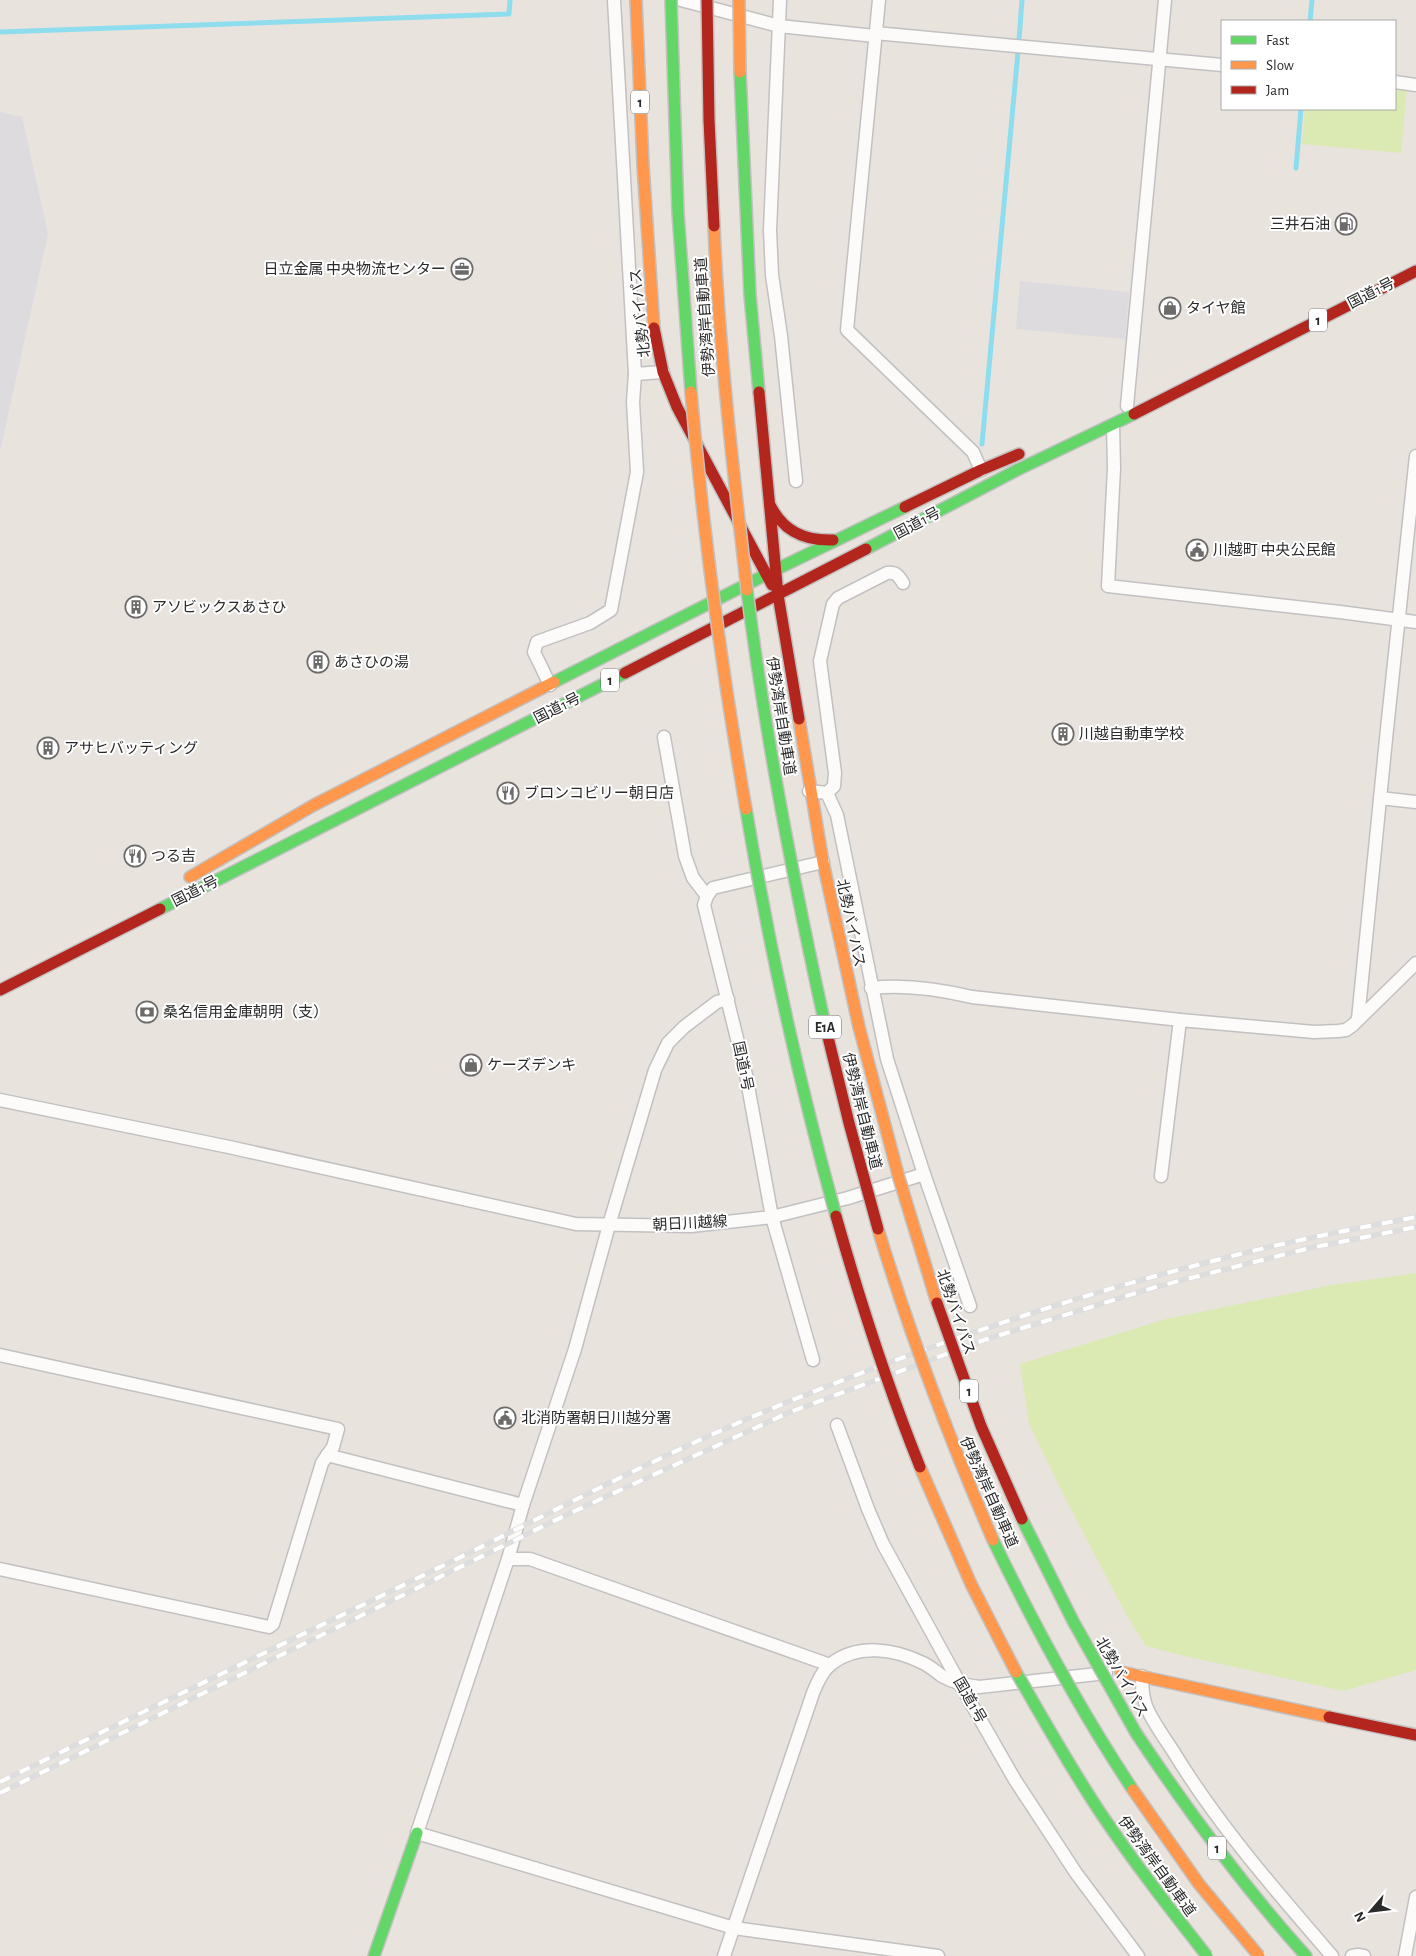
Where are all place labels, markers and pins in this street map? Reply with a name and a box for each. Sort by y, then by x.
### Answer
fuel station icon: 三井石油 [1334,212,1358,236]
place label: 三井石油 [1270,215,1330,232]
office icon: 日立金属 中央物流センター [450,257,474,281]
place label: 日立金属 中央物流センター [264,261,446,277]
shop icon: タイヤ館 [1158,296,1182,320]
place label: タイヤ館 [1186,300,1246,316]
public building icon: 川越町 中央公民館 [1185,538,1209,562]
place label: 川越町 中央公民館 [1213,542,1335,558]
building icon: アソビックスあさひ [124,595,148,619]
place label: アソビックスあさひ [152,599,287,615]
building icon: あさひの湯 [306,650,330,674]
place label: あさひの湯 [334,654,409,670]
building icon: 川越自動車学校 [1051,722,1075,746]
place label: 川越自動車学校 [1079,726,1184,742]
building icon: アサヒバッティング [36,736,60,760]
place label: アサヒバッティング [64,740,198,756]
restaurant icon: ブロンコビリー朝日店 [496,781,520,805]
place label: ブロンコビリー朝日店 [524,785,674,801]
restaurant icon: つる吉 [123,844,147,868]
place label: つる吉 [151,848,196,864]
bank icon: 桑名信用金庫朝明（支） [135,1000,159,1024]
place label: 桑名信用金庫朝明（支） [163,1004,328,1020]
shop icon: ケーズデンキ [459,1053,483,1077]
place label: ケーズデンキ [487,1057,576,1073]
public building icon: 北消防署朝日川越分署 [493,1406,517,1430]
place label: 北消防署朝日川越分署 [521,1409,671,1426]

